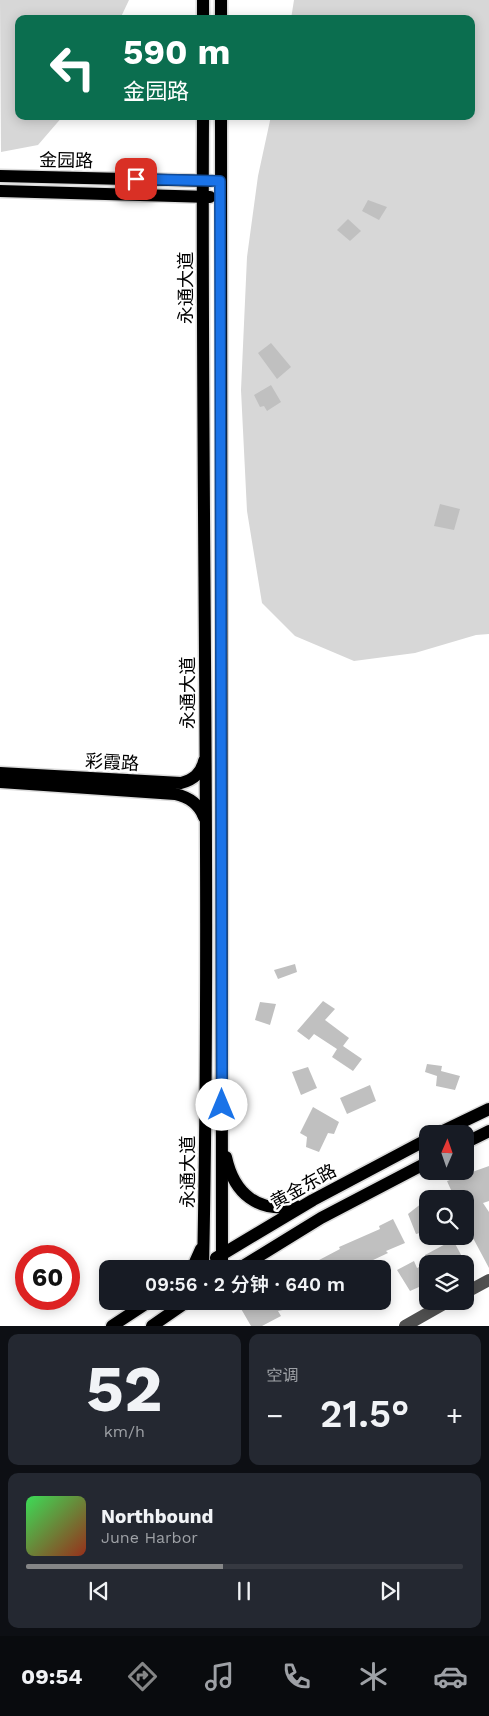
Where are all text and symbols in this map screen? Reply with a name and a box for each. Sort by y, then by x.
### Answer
text: 590 m [123,31,230,73]
icon: left [40,35,105,100]
text: 金园路 [123,79,189,104]
street label: 金园路 [39,149,93,171]
pin [115,158,157,200]
icon: arrive [122,165,150,193]
street label: 永通大道 [175,252,196,324]
street label: 永通大道 [177,657,198,729]
street label: 彩霞路 [84,750,140,774]
position arrow [195,1078,247,1130]
north arrow [419,1125,474,1180]
map controls [419,1125,474,1310]
street label: 永通大道 [177,1136,198,1208]
street label: 黄金东路 [266,1159,340,1213]
button: search [419,1190,474,1245]
speed limit sign: 60 [15,1245,80,1310]
button: layers [419,1255,474,1310]
text: 09:56 · 2 分钟 · 640 m [145,1273,345,1296]
text: 52 [86,1351,163,1427]
text: 空调 [267,1366,299,1385]
text: 21.5° [320,1392,409,1436]
text: − [267,1399,283,1432]
text: + [446,1399,463,1432]
text: km/h [104,1422,145,1441]
text: Northbound [101,1505,213,1528]
text: June Harbor [101,1528,198,1547]
icon: previous [85,1577,113,1605]
icon: pause [230,1577,258,1605]
icon: next [376,1577,404,1605]
icon: directions [125,1659,160,1694]
icon: music [202,1659,237,1694]
icon: phone [279,1659,314,1694]
icon: climate [356,1659,391,1694]
icon: car [433,1659,468,1694]
text: 09:54 [21,1664,82,1689]

